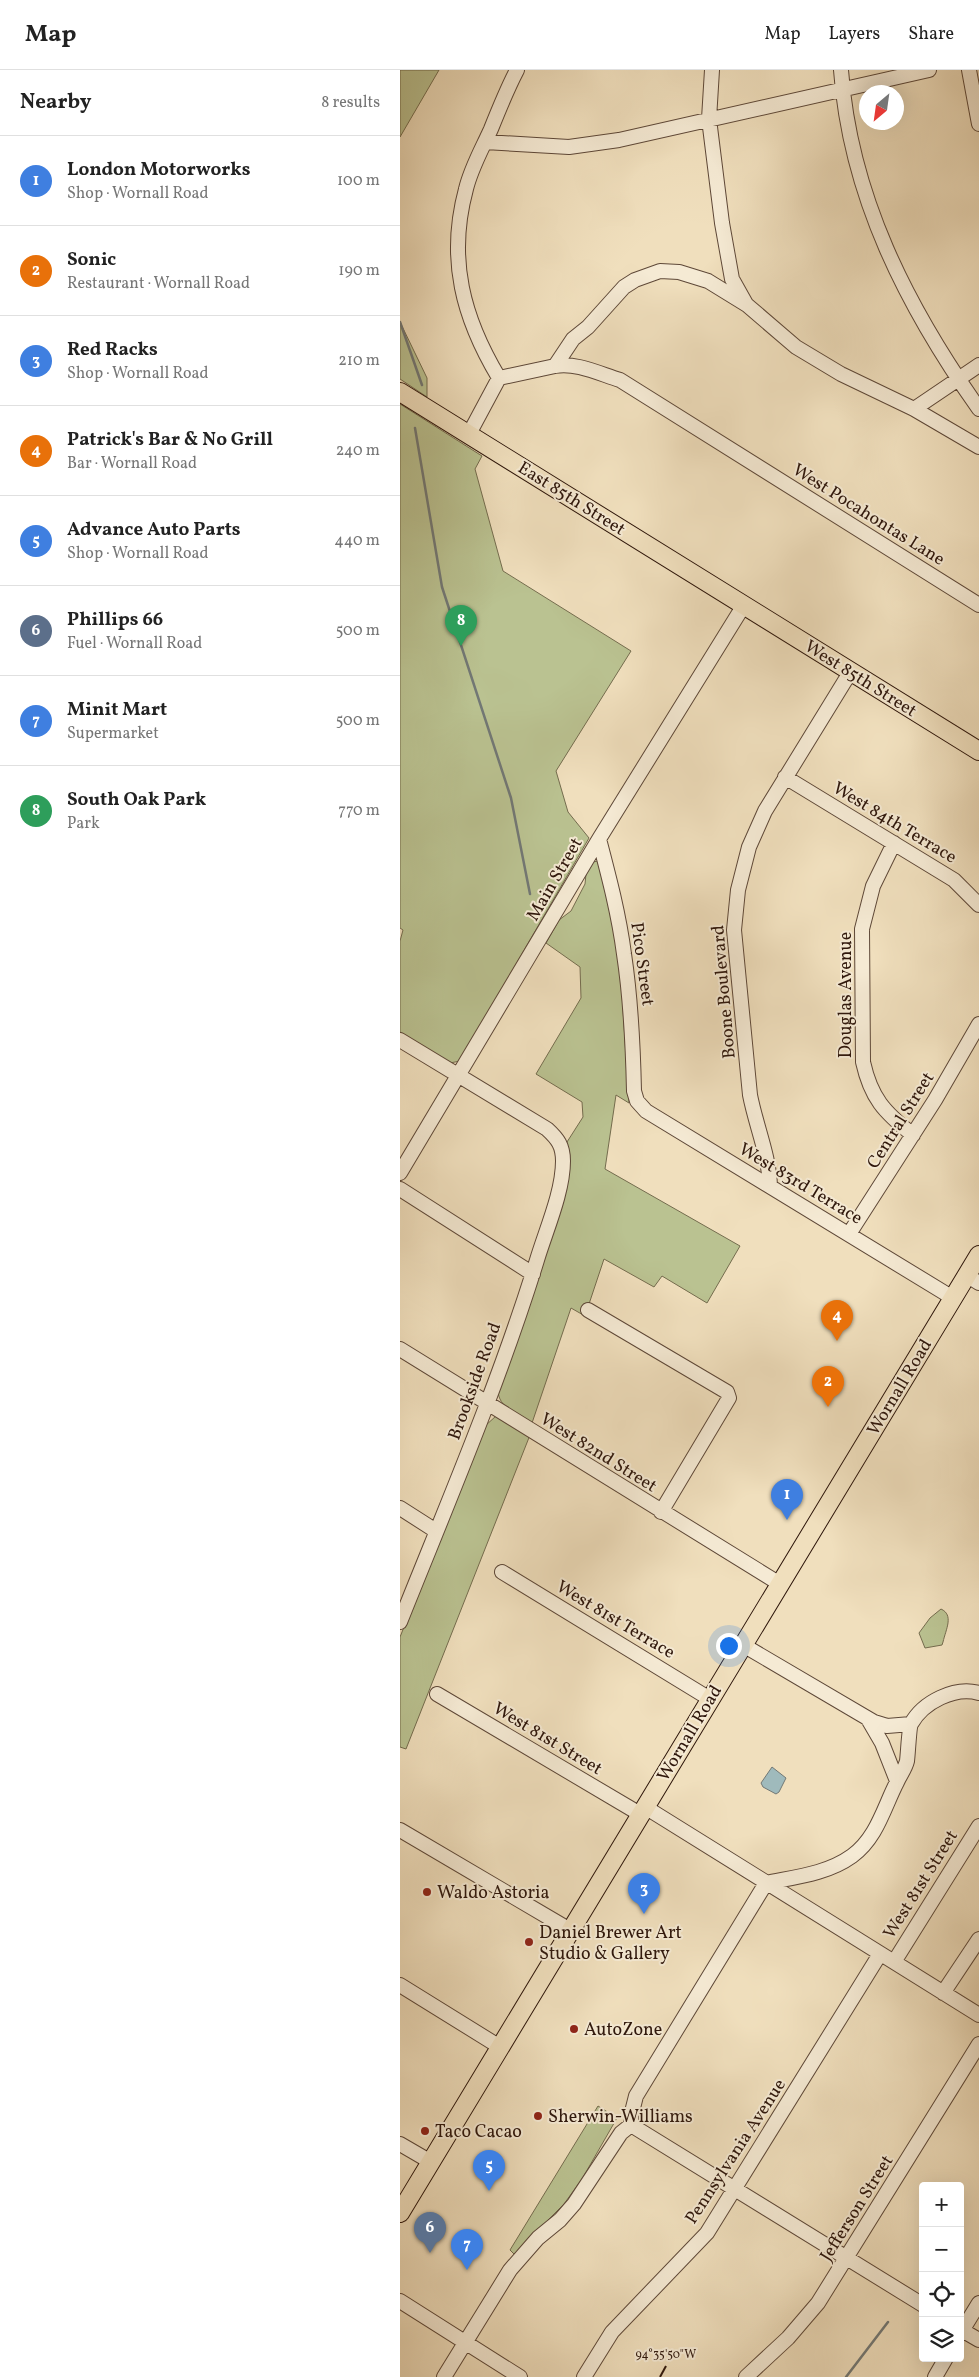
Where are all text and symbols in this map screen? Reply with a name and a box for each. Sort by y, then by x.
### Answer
text: Map [25,18,76,52]
text: Map [764,22,800,47]
text: Layers [828,22,880,47]
text: Share [908,22,954,47]
north arrow [859,85,904,130]
text: Nearby [20,88,91,117]
text: 8 results [321,92,380,114]
text: London Motorworks [67,157,251,183]
text: 1 [33,170,39,192]
text: 100 m [337,170,380,192]
text: Shop · Wornall Road [67,183,209,205]
text: Sonic [67,247,116,273]
text: 2 [32,260,40,282]
text: 190 m [338,260,380,282]
text: Restaurant · Wornall Road [67,273,250,295]
text: Red Racks [67,337,158,363]
text: 3 [32,350,40,372]
text: 210 m [338,350,380,372]
text: Shop · Wornall Road [67,363,209,385]
text: Patrick's Bar & No Grill [67,427,273,453]
text: 4 [31,440,41,462]
text: 240 m [336,440,380,462]
text: Bar · Wornall Road [67,453,197,475]
street label: East 85th Street [512,456,630,542]
street label: West Pocahontas Lane [787,458,949,572]
text: Advance Auto Parts [67,517,241,543]
text: 5 [32,530,40,552]
text: 440 m [334,530,380,552]
text: Shop · Wornall Road [67,543,209,565]
pin: 8 [445,605,477,646]
text: Phillips 66 [67,607,163,633]
text: 6 [32,620,40,642]
text: 500 m [336,620,380,642]
text: Fuel · Wornall Road [67,633,202,655]
street label: West 85th Street [799,635,921,724]
text: Minit Mart [67,697,167,723]
text: 7 [32,710,40,732]
text: 500 m [336,710,380,732]
text: Supermarket [67,723,159,745]
street label: West 84th Terrace [828,776,961,870]
text: South Oak Park [67,787,206,813]
text: 8 [32,800,40,822]
text: 770 m [338,800,380,822]
text: Park [67,813,100,835]
street label: Main Street [521,833,589,926]
street label: Pico Street [623,921,660,1008]
street label: Boone Boulevard [706,924,743,1060]
street label: Douglas Avenue [834,932,859,1058]
street label: Central Street [862,1068,941,1174]
street label: West 83rd Terrace [734,1137,867,1231]
pin: 4 [821,1300,853,1341]
street label: Brookside Road [443,1319,508,1444]
street label: Wornall Road [862,1335,939,1441]
pin: 2 [812,1366,844,1407]
street label: West 82nd Street [535,1407,661,1499]
pin: 1 [771,1479,803,1520]
street label: West 81st Terrace [551,1575,679,1666]
your location [716,1633,742,1659]
street label: Wornall Road [652,1681,729,1787]
street label: West 81st Street [488,1697,607,1782]
street label: West 81st Street [878,1826,965,1944]
pin: 3 [628,1873,660,1914]
place label: Waldo Astoria [437,1881,550,1906]
marker: Waldo Astoria [421,1886,433,1898]
place label: Daniel Brewer Art Studio & Gallery [539,1921,682,1967]
marker: Daniel Brewer Art Studio & Gallery [523,1936,535,1948]
place label: AutoZone [584,2018,662,2043]
marker: AutoZone [568,2023,580,2035]
street label: Pennsylvania Avenue [680,2074,793,2229]
place label: Sherwin-Williams [548,2105,693,2130]
marker: Sherwin-Williams [532,2110,544,2122]
place label: Taco Cacao [435,2120,522,2145]
marker: Taco Cacao [419,2125,431,2137]
pin: 5 [473,2150,505,2191]
street label: Jefferson Street [815,2151,900,2267]
map controls [919,2182,964,2362]
button: + [919,2182,964,2227]
pin: 6 [414,2212,446,2253]
button: − [919,2227,964,2272]
pin: 7 [451,2229,483,2270]
button: locate [919,2272,964,2317]
button: layers [919,2317,964,2362]
text: 94°35'50"W [636,2347,696,2363]

